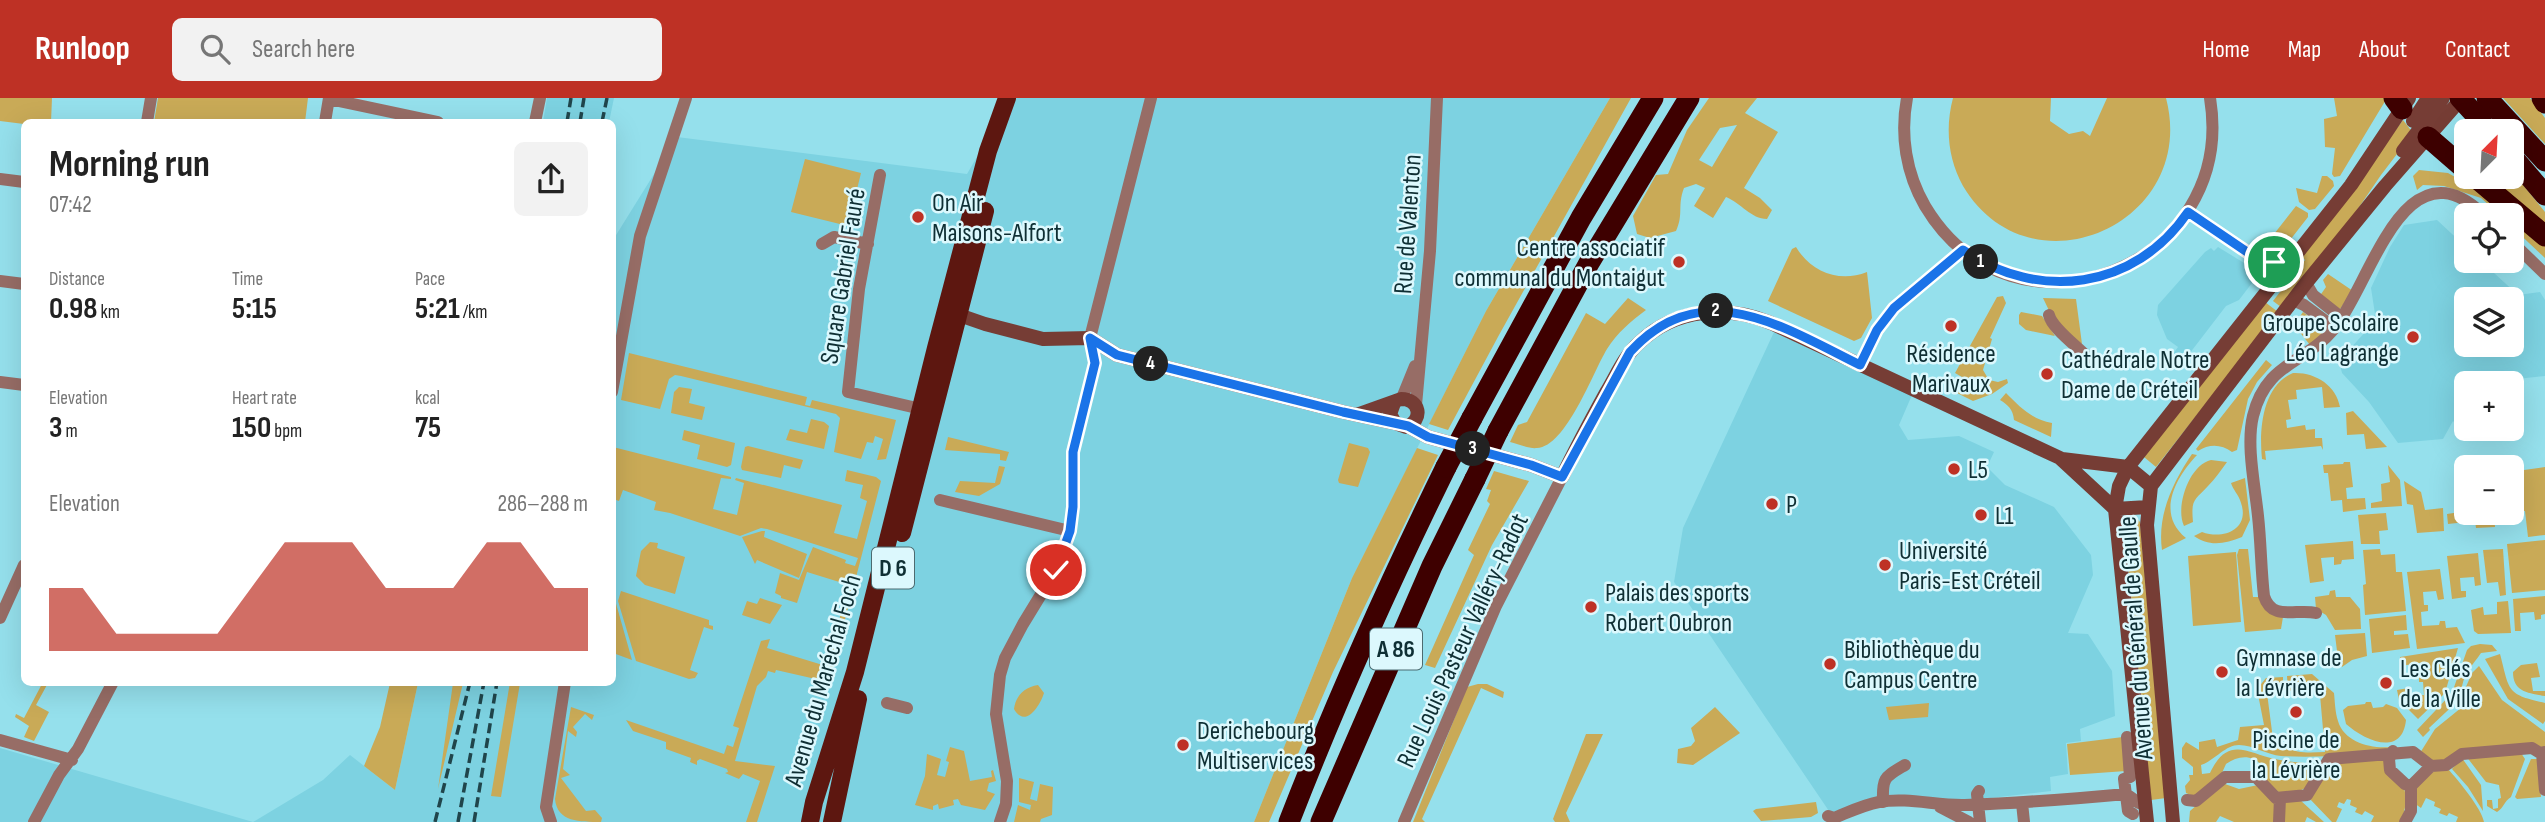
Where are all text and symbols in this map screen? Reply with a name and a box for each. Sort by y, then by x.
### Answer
search box [172,18,662,81]
text: Runloop [35,29,130,69]
icon: search [196,30,234,68]
text: Search here [252,34,355,65]
text: Home [2202,35,2250,64]
text: Map [2288,35,2321,64]
text: About [2359,35,2407,64]
text: Contact [2445,35,2510,64]
north arrow [2454,119,2524,189]
map controls [2454,119,2524,525]
text: Morning run [49,142,210,187]
button: share [514,142,588,216]
street label: Rue de Valenton [1388,153,1429,295]
street label: Square Gabriel Fauré [814,186,873,366]
place label: On Air Maisons-Alfort [932,188,1062,249]
text: 07:42 [49,191,92,219]
button: locate [2454,203,2524,273]
marker: On Air Maisons-Alfort [910,209,926,225]
pin [2244,232,2304,292]
place label: Centre associatif communal du Montaigut [1454,233,1665,294]
icon: arrive [2255,243,2293,281]
pin: 1 [1964,244,1998,280]
text: 1 [1977,250,1984,273]
marker: Centre associatif communal du Montaigut [1671,254,1687,270]
text: Distance [49,268,105,291]
text: Time [232,268,263,291]
text: Pace [415,268,445,291]
button: layers [2454,287,2524,357]
text: 0.98 [49,291,97,327]
text: 5:15 [232,291,277,327]
text: 5:21 [415,291,460,327]
pin: 2 [1698,294,1734,328]
text: 2 [1711,299,1720,322]
text: km [97,301,120,324]
text: /km [460,301,488,324]
place label: Groupe Scolaire Léo Lagrange [2263,308,2399,369]
marker: Résidence Marivaux [1943,318,1959,334]
marker: Groupe Scolaire Léo Lagrange [2405,329,2421,345]
place label: Résidence Marivaux [1906,339,1996,400]
place label: Cathédrale Notre Dame de Créteil [2061,345,2210,406]
pin: 4 [1134,346,1168,382]
text: 4 [1146,352,1155,375]
marker: Cathédrale Notre Dame de Créteil [2039,366,2055,382]
button: + [2454,371,2524,441]
text: Elevation [49,387,108,410]
text: Heart rate [232,387,297,410]
text: kcal [415,387,440,410]
text: 3 [49,410,62,446]
text: 150 [232,410,271,446]
text: 75 [415,410,441,446]
text: m [62,420,78,443]
text: bpm [271,420,302,443]
pin: 3 [1456,432,1490,466]
text: 3 [1468,437,1477,460]
place label: L5 [1968,455,1988,486]
button: − [2454,455,2524,525]
marker: L5 [1946,461,1962,477]
text: Elevation [49,490,120,518]
text: 286–288 m [497,490,588,518]
place label: P [1786,490,1797,521]
marker: P [1764,496,1780,512]
place label: L1 [1995,501,2014,532]
marker: L1 [1973,507,1989,523]
street label: Rue Louis Pasteur Valléry-Radot [1391,509,1536,773]
street label: Avenue du Général de Gaulle [2113,515,2161,762]
place label: Université Paris-Est Créteil [1899,536,2041,597]
pin [1026,540,1086,600]
road number: D 6 [872,547,914,588]
icon: check [1037,551,1075,589]
marker: Université Paris-Est Créteil [1877,557,1893,573]
street label: Avenue du Maréchal Foch [778,571,869,791]
place label: Palais des sports Robert Oubron [1605,578,1749,639]
marker: Palais des sports Robert Oubron [1583,599,1599,615]
road number: A 86 [1370,628,1422,670]
place label: Bibliothèque du Campus Centre [1844,635,1980,696]
place label: Gymnase de la Lévrière [2236,643,2342,704]
place label: Les Clés de la Ville [2400,654,2481,715]
marker: Bibliothèque du Campus Centre [1822,656,1838,672]
marker: Gymnase de la Lévrière [2214,664,2230,680]
marker: Les Clés de la Ville [2378,675,2394,691]
marker: Piscine de la Lévrière [2288,704,2304,720]
place label: Derichebourg Multiservices [1197,716,1314,777]
place label: Piscine de la Lévrière [2252,725,2340,786]
marker: Derichebourg Multiservices [1175,737,1191,753]

